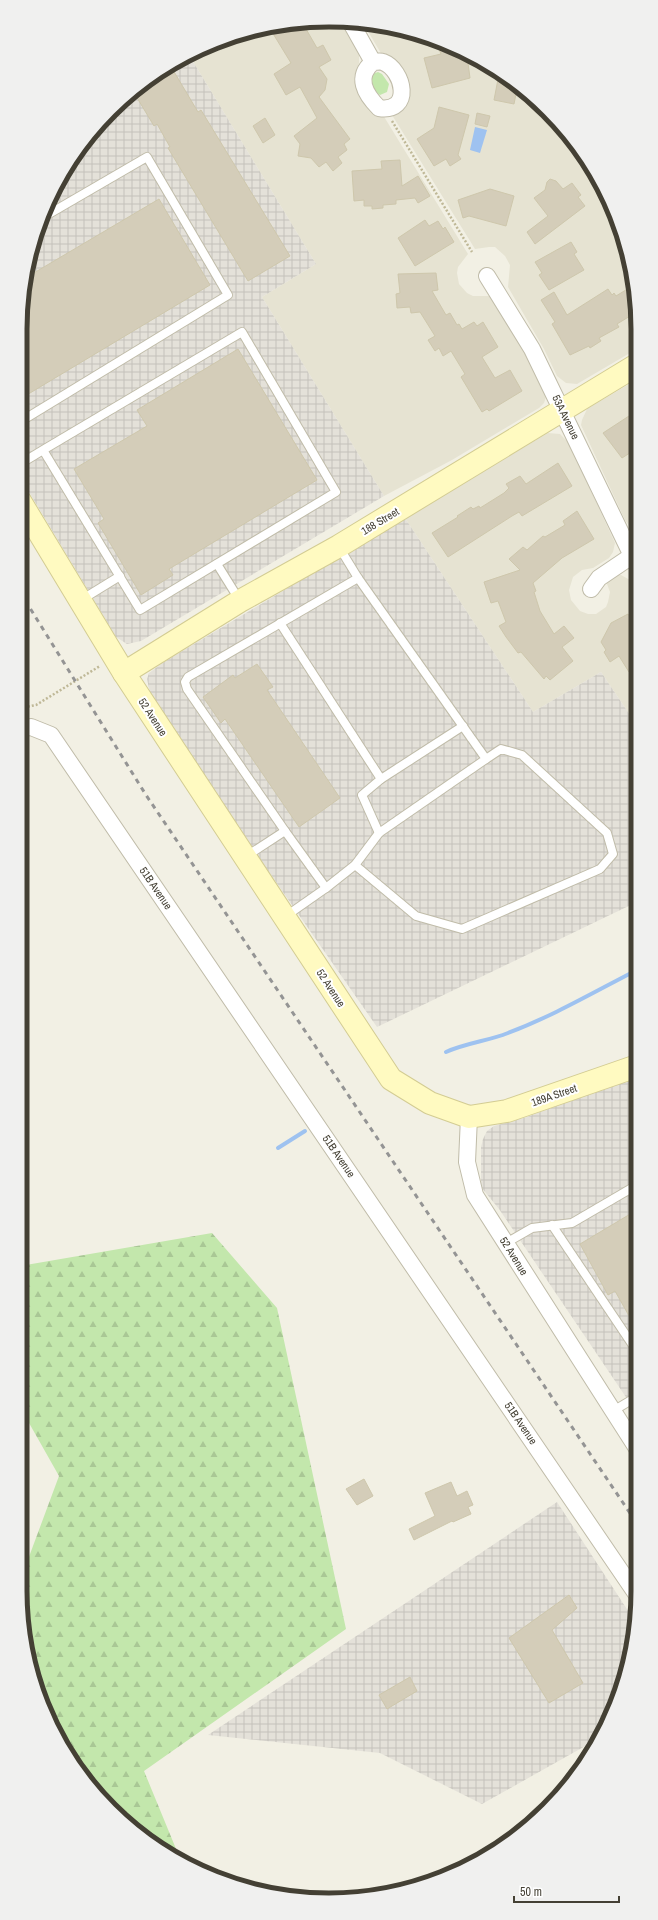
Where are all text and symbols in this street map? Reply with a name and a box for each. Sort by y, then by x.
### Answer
street label: 53A Avenue [549,392,583,442]
street label: 188 Street [359,504,402,538]
street label: 52 Avenue [136,695,170,739]
street label: 51B Avenue [137,864,175,912]
street label: 52 Avenue [314,966,348,1010]
street label: 189A Street [529,1081,579,1109]
street label: 51B Avenue [320,1132,358,1180]
street label: 52 Avenue [497,1234,531,1278]
street label: 51B Avenue [502,1399,540,1447]
scale bar [514,1878,619,1904]
text: 50 m [520,1884,542,1900]

